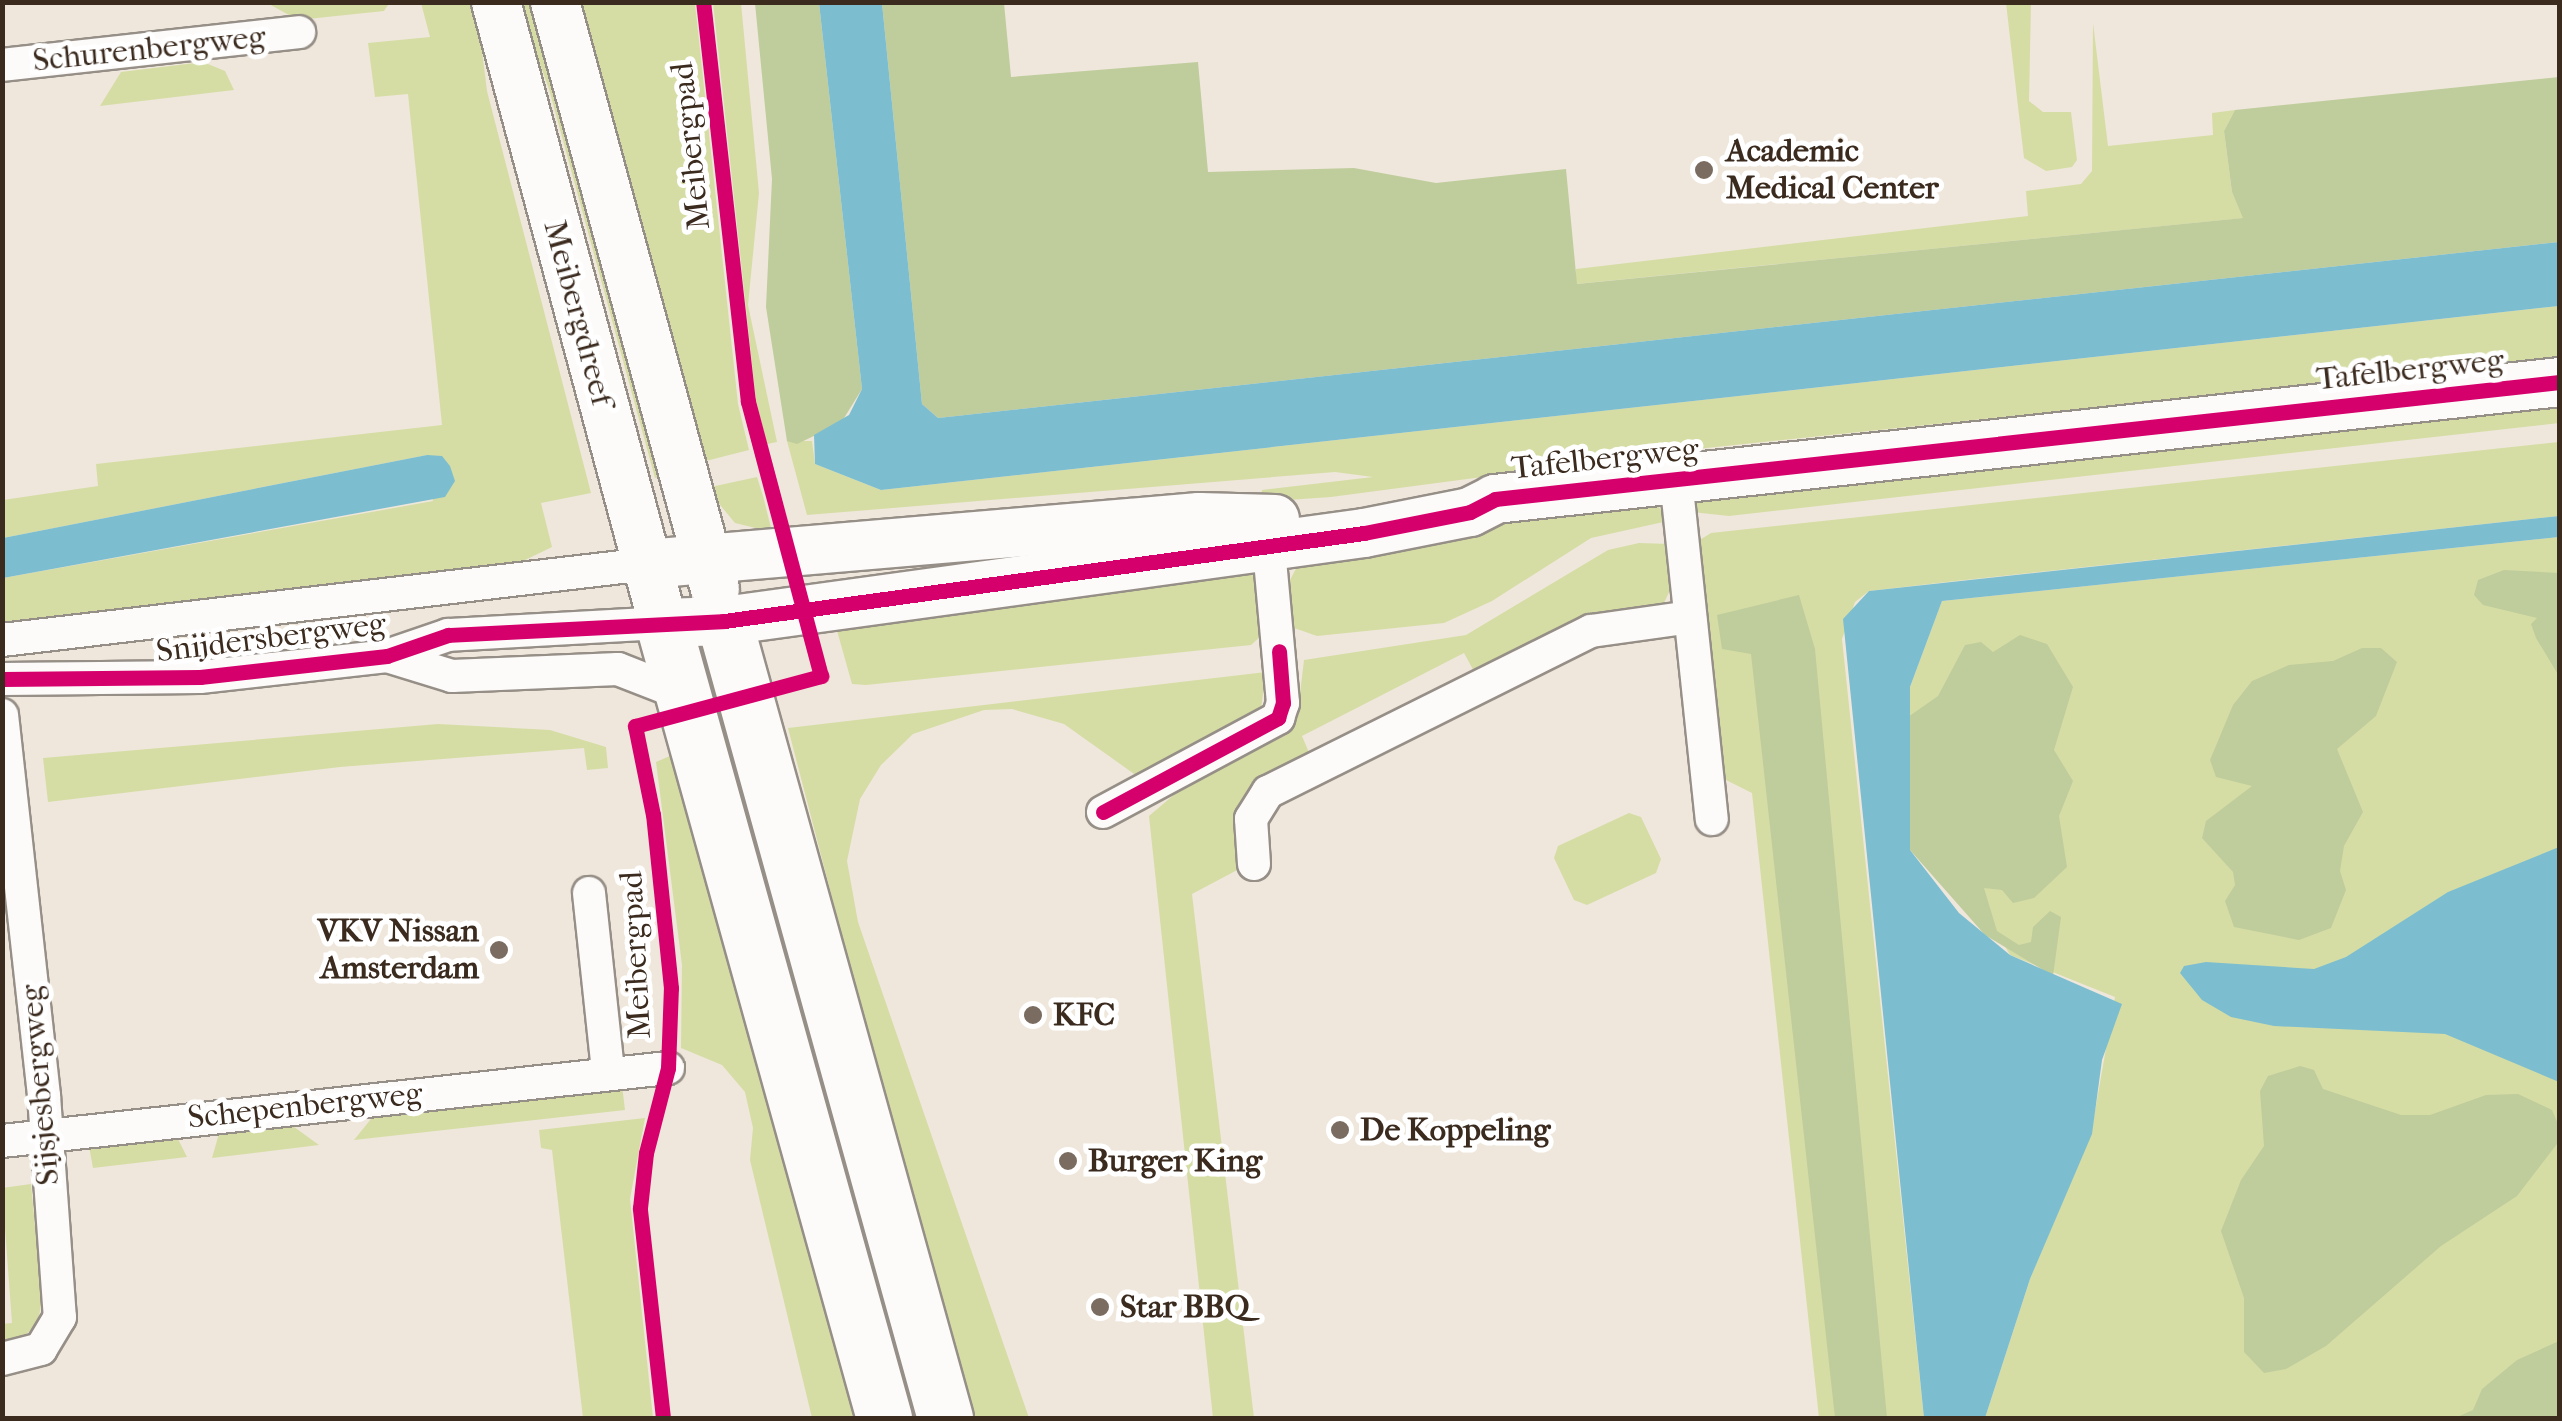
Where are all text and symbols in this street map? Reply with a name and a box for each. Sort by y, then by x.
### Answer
street label: Schurenbergweg [31,18,267,80]
street label: Meibergpad [663,61,719,231]
place label: Academic Medical Center [1726,133,1939,208]
marker: Academic Medical Center [1691,157,1717,183]
street label: Meibergdreef [535,216,621,410]
street label: Tafelbergweg [2315,341,2505,399]
street label: Tafelbergweg [1510,430,1700,488]
street label: Snijdersbergweg [154,605,388,671]
street label: Meibergpad [612,870,660,1040]
place label: VKV Nissan Amsterdam [317,913,479,988]
marker: VKV Nissan Amsterdam [488,939,510,961]
street label: Sijsjesbergweg [12,983,68,1187]
place label: KFC [1053,996,1115,1034]
marker: KFC [1022,1004,1044,1026]
street label: Schepenbergweg [186,1075,424,1137]
place label: De Koppeling [1360,1111,1550,1149]
marker: De Koppeling [1329,1119,1351,1141]
place label: Burger King [1088,1142,1262,1180]
marker: Burger King [1057,1150,1079,1172]
place label: Star BBQ [1120,1288,1249,1326]
marker: Star BBQ [1089,1296,1111,1318]

